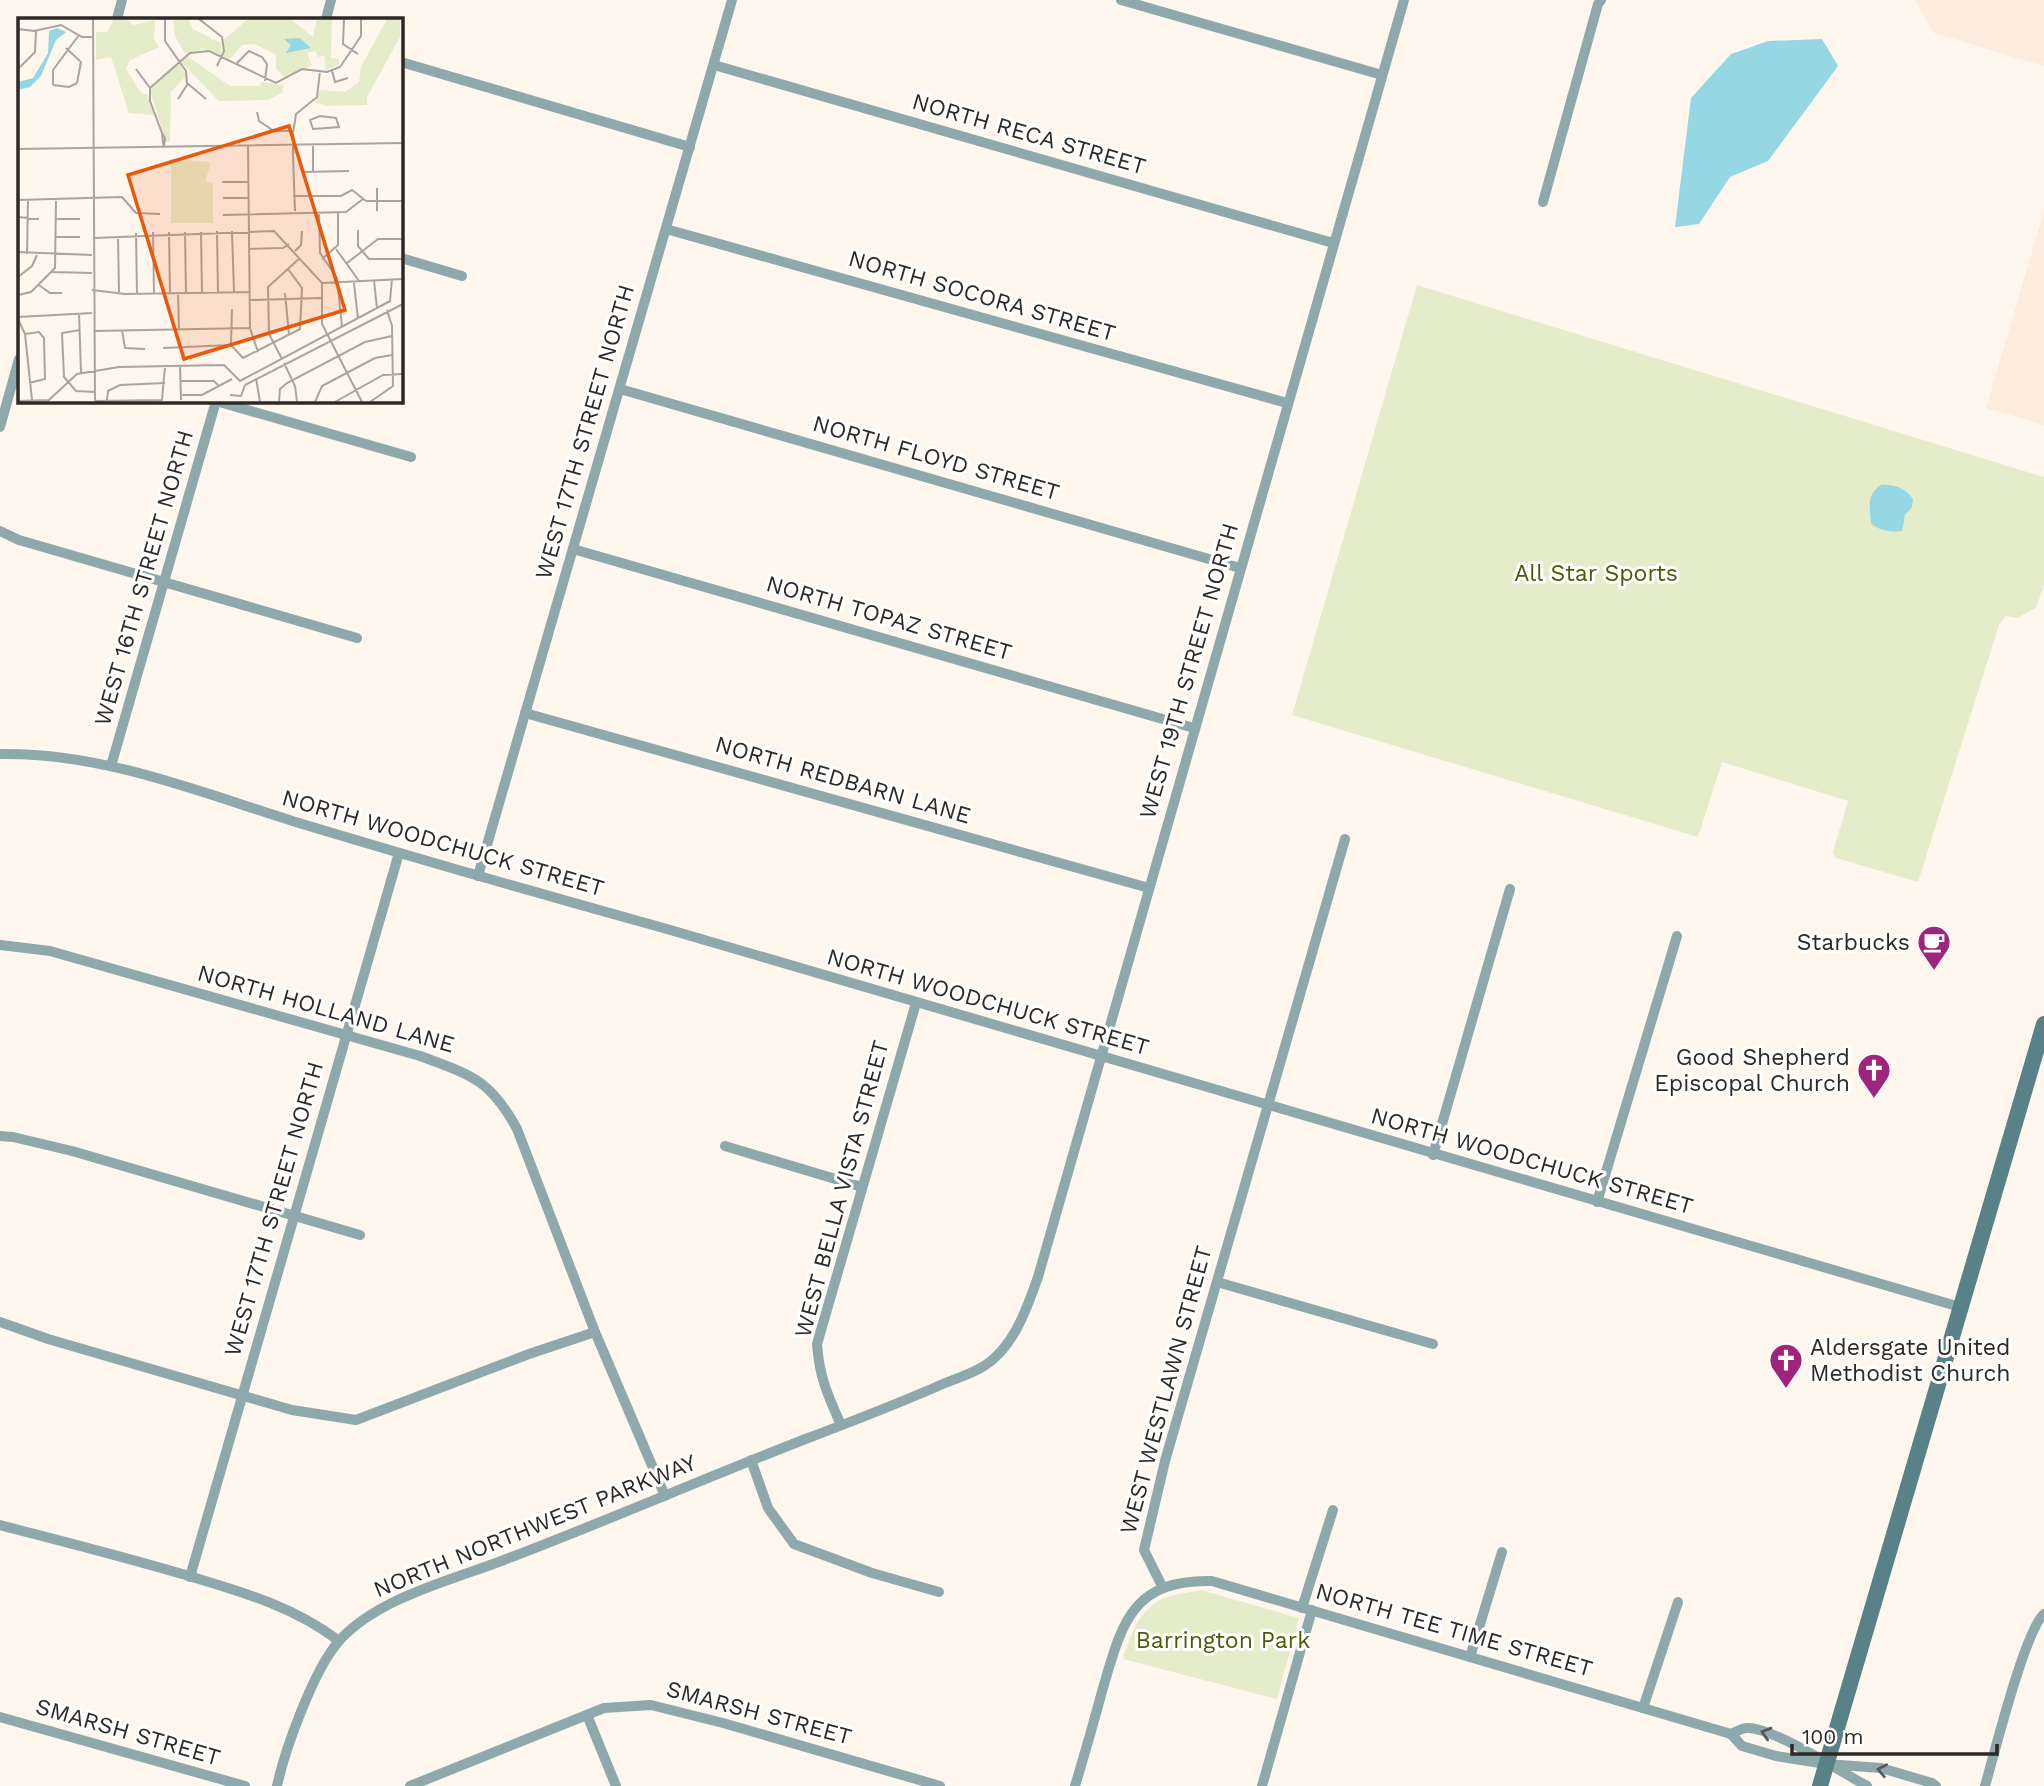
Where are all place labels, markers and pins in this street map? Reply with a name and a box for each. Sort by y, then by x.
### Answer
cafe icon: Starbucks [1915,923,1953,972]
place label: Starbucks [1797,929,1910,956]
place label: Good Shepherd Episcopal Church [1654,1044,1850,1097]
church icon: Good Shepherd Episcopal Church [1855,1051,1893,1100]
place label: Aldersgate United Methodist Church [1810,1334,2011,1387]
church icon: Aldersgate United Methodist Church [1767,1341,1805,1390]

